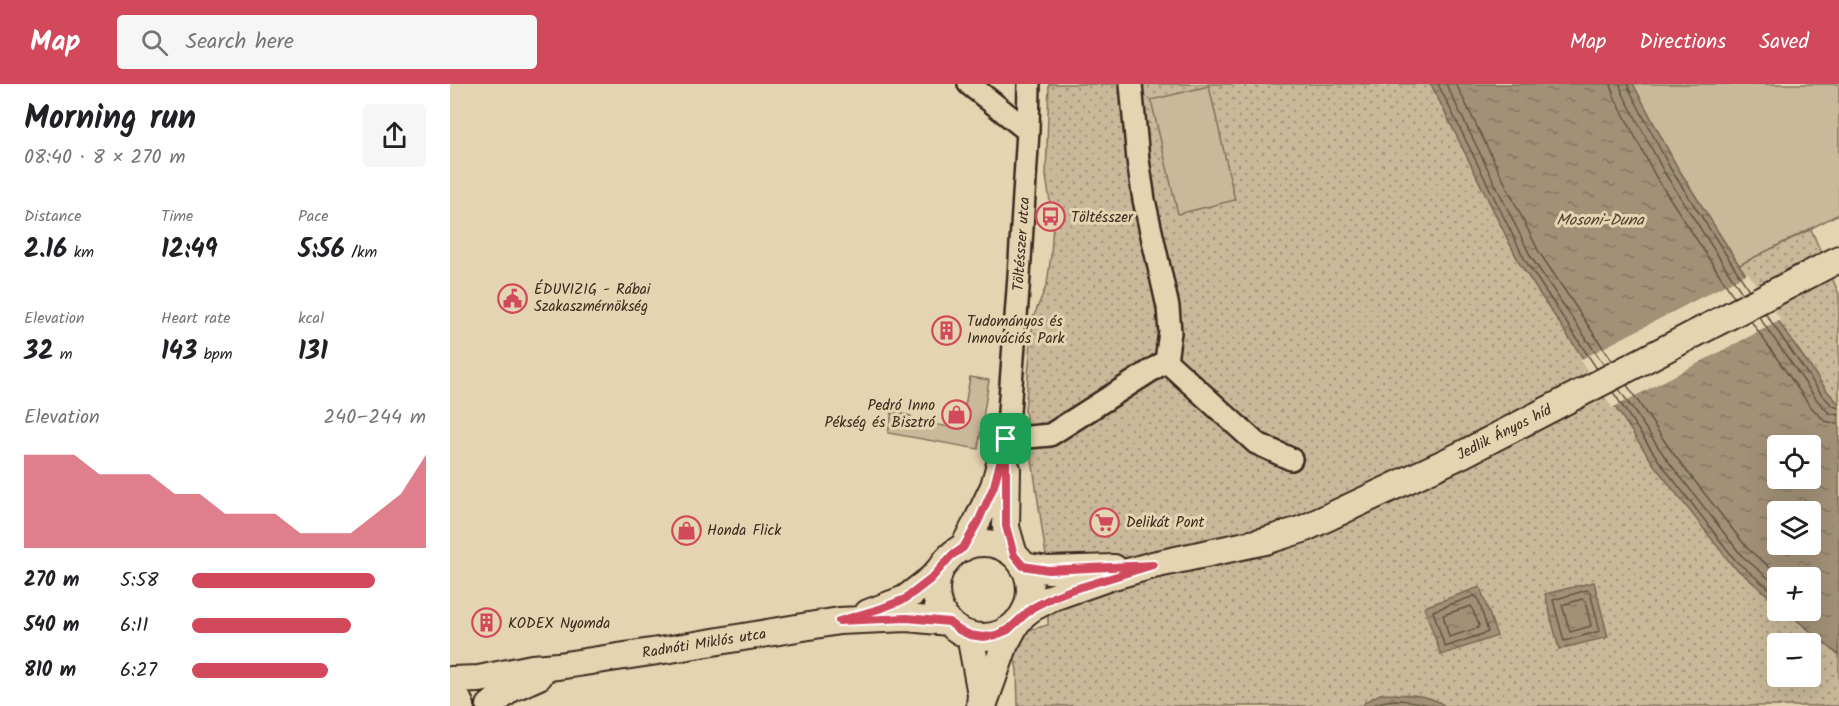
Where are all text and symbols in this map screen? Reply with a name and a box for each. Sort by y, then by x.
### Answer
search box [117,15,537,69]
text: Map [30,20,81,65]
text: Search here [186,25,294,60]
icon: search [138,26,171,59]
text: Map [1570,26,1606,59]
text: Directions [1639,26,1726,59]
text: Saved [1759,26,1809,59]
text: Morning run [24,93,196,146]
button: share [363,104,426,167]
text: 08:40 · 8 × 270 m [24,142,185,174]
street label: Töltésszer utca [1007,196,1037,292]
bus stop icon: Töltésszer [1034,201,1066,233]
text: Distance [24,204,82,229]
text: Time [161,204,193,229]
text: Pace [298,204,329,229]
place label: Töltésszer [1071,206,1134,230]
water label: Mosoni-Duna [1556,208,1645,233]
text: 2.16 [24,229,67,271]
text: 12:49 [161,229,218,271]
text: 5:56 [298,229,345,271]
text: km [67,240,94,265]
text: /km [345,240,377,265]
place label: ÉDUVIZIG - Rábai Szakaszmérnökség [534,278,652,319]
public building icon: ÉDUVIZIG - Rábai Szakaszmérnökség [497,282,529,314]
text: Elevation [24,306,85,331]
text: Heart rate [161,306,231,331]
text: kcal [298,306,324,331]
place label: Tudományos és Innovációs Park [967,310,1065,351]
building icon: Tudományos és Innovációs Park [930,314,962,346]
text: 32 [24,331,53,373]
text: 143 [161,331,197,373]
text: 131 [298,331,328,373]
text: m [53,342,73,367]
text: bpm [197,342,232,367]
place label: Pedró Inno Pékség és Bisztró [825,394,936,435]
shop icon: Pedró Inno Pékség és Bisztró [940,398,972,430]
street label: Jedlik Ányos híd [1453,398,1557,467]
text: Elevation [24,402,100,434]
text: 240–244 m [324,402,426,434]
pin [980,413,1031,464]
icon: arrive [989,422,1022,455]
map controls [1767,435,1821,687]
button: locate [1767,435,1821,489]
button: layers [1767,501,1821,555]
supermarket icon: Delikát Pont [1089,506,1121,538]
place label: Delikát Pont [1126,511,1205,535]
shop icon: Honda Flick [670,514,702,546]
place label: Honda Flick [707,519,782,543]
text: 270 m [24,565,79,597]
text: 5:58 [120,565,158,597]
button: + [1767,567,1821,621]
building icon: KODEX Nyomda [471,607,503,639]
text: 540 m [24,610,79,642]
text: 6:11 [120,610,149,642]
place label: KODEX Nyomda [508,612,610,636]
street label: Radnóti Miklós utca [640,622,768,666]
button: − [1767,633,1821,687]
text: 810 m [24,655,76,687]
text: 6:27 [120,655,157,687]

